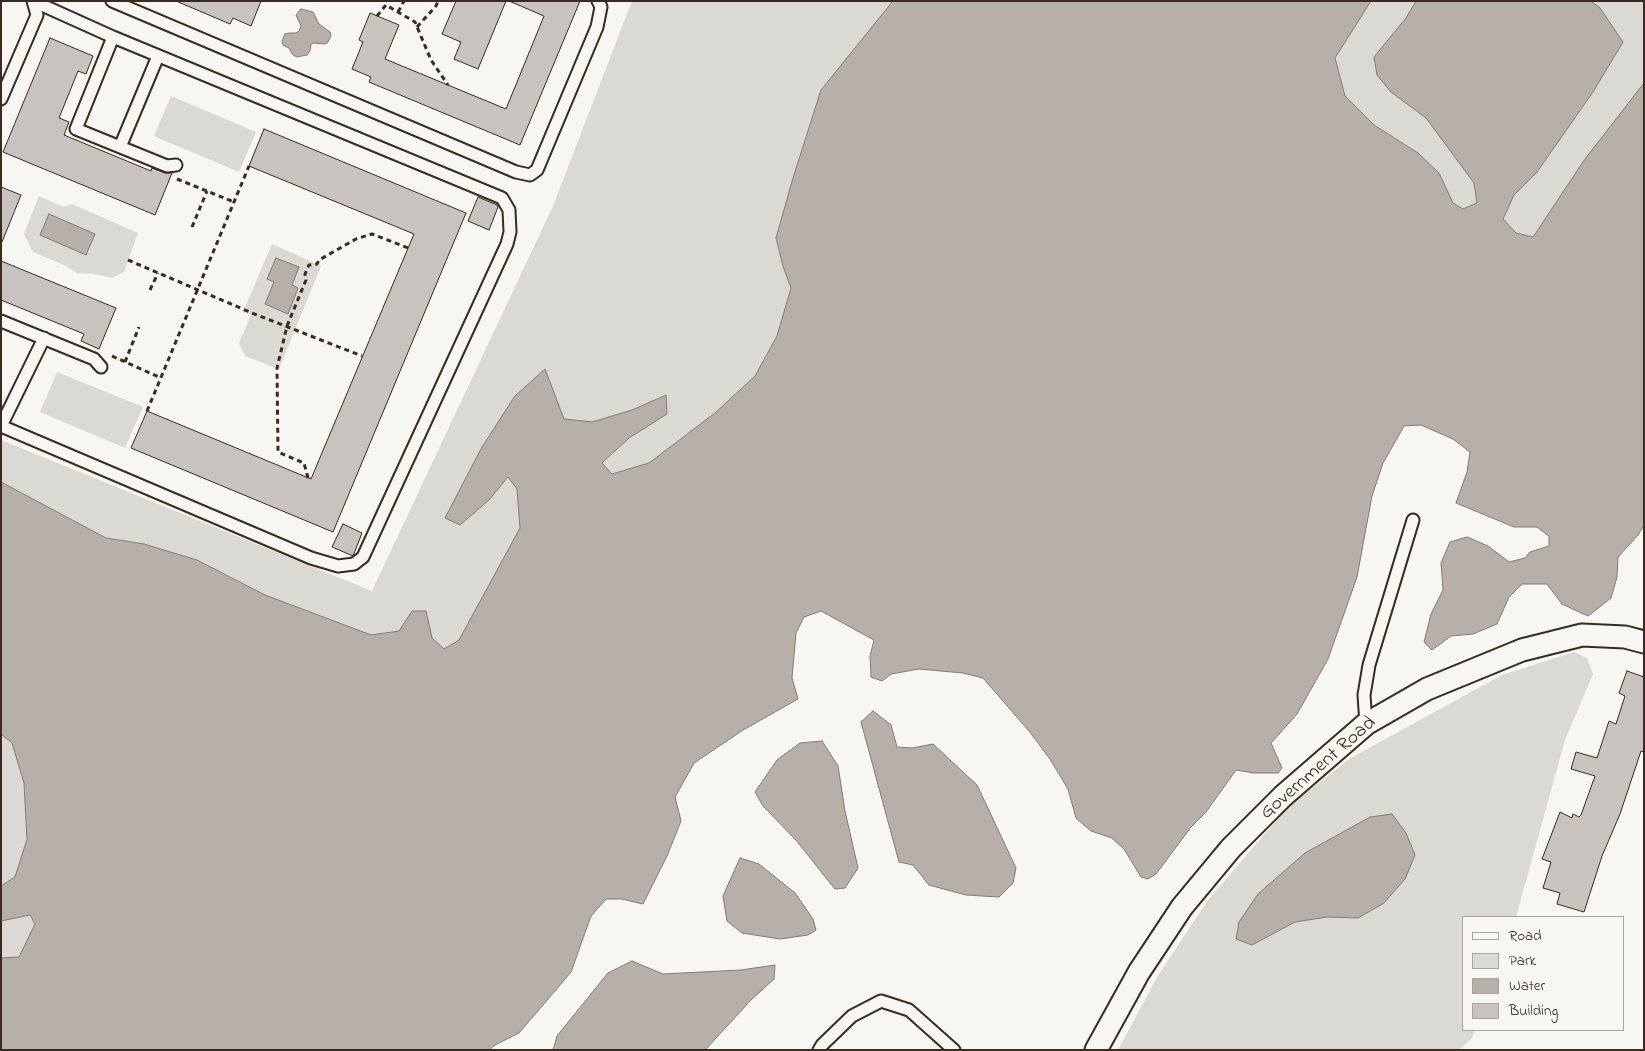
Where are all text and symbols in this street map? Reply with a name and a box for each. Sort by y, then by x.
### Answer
street label: Government Road [1256,712,1382,826]
legend [1462,916,1625,1031]
text: Road [1509,925,1542,947]
text: Park [1509,950,1536,972]
text: Water [1509,975,1545,997]
text: Building [1509,1000,1558,1022]

